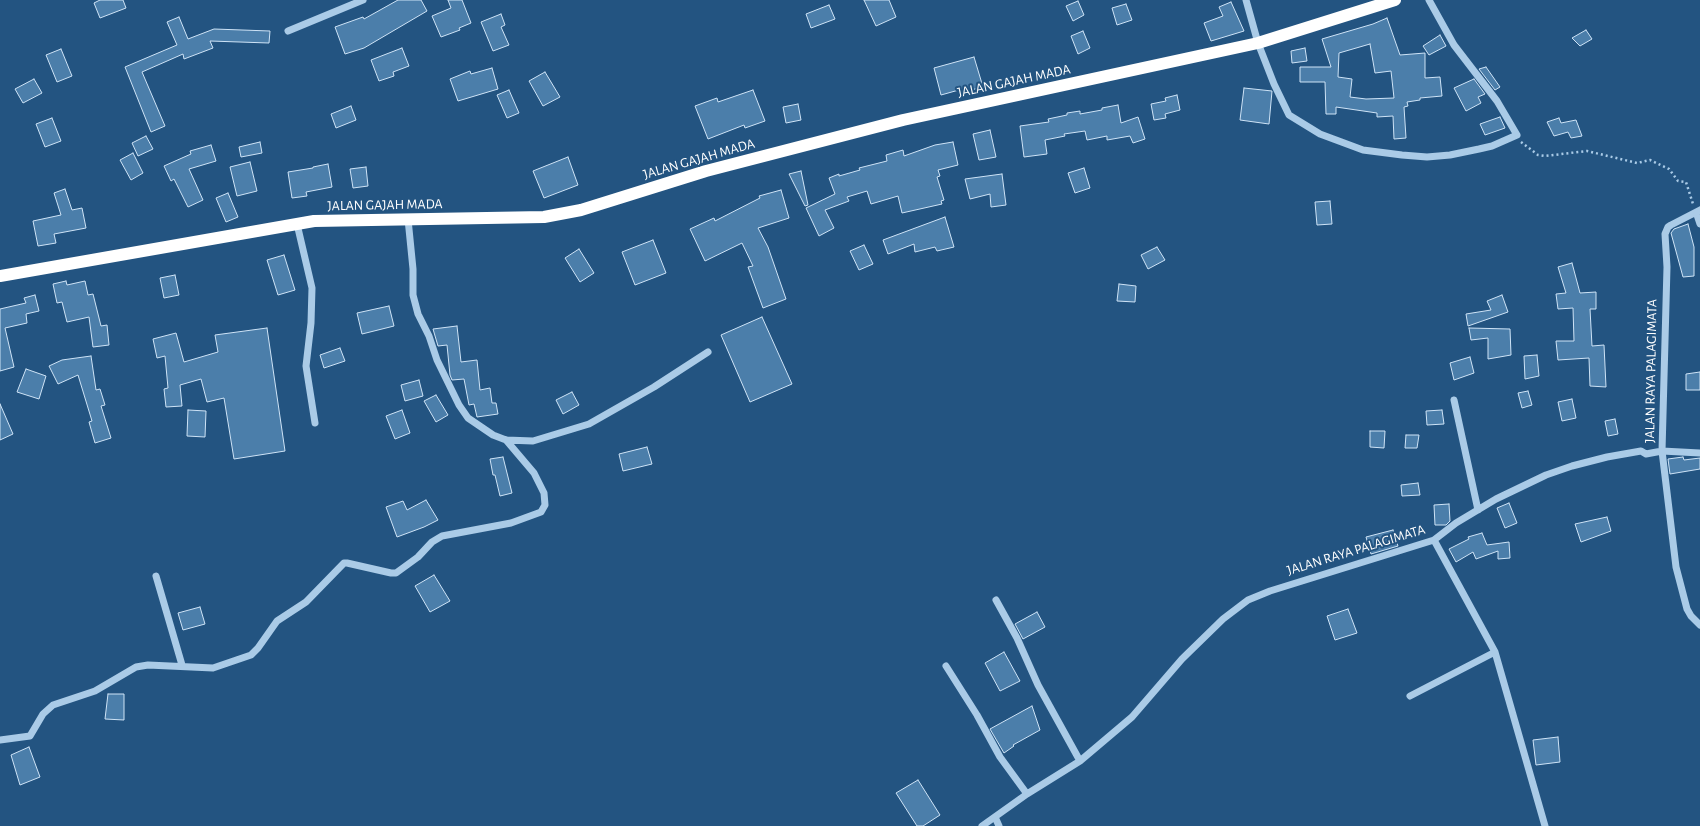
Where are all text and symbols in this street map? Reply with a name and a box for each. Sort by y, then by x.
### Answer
street label: JALAN GAJAH MADA [956,61,1072,101]
street label: JALAN GAJAH MADA [641,135,757,183]
street label: JALAN GAJAH MADA [327,196,443,214]
street label: JALAN RAYA PALAGIMATA [1641,299,1661,443]
street label: JALAN RAYA PALAGIMATA [1285,521,1427,579]

